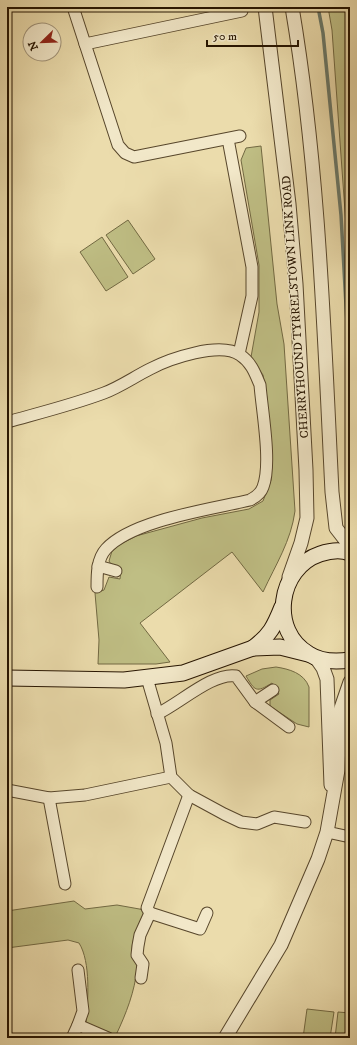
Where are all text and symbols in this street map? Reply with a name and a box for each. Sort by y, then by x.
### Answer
north arrow [22,22,62,62]
scale bar [207,22,298,48]
text: 50 m [213,29,237,44]
text: N [26,39,42,52]
street label: CHERRYHOUND TYRRELSTOWN LINK ROAD [279,175,312,439]

